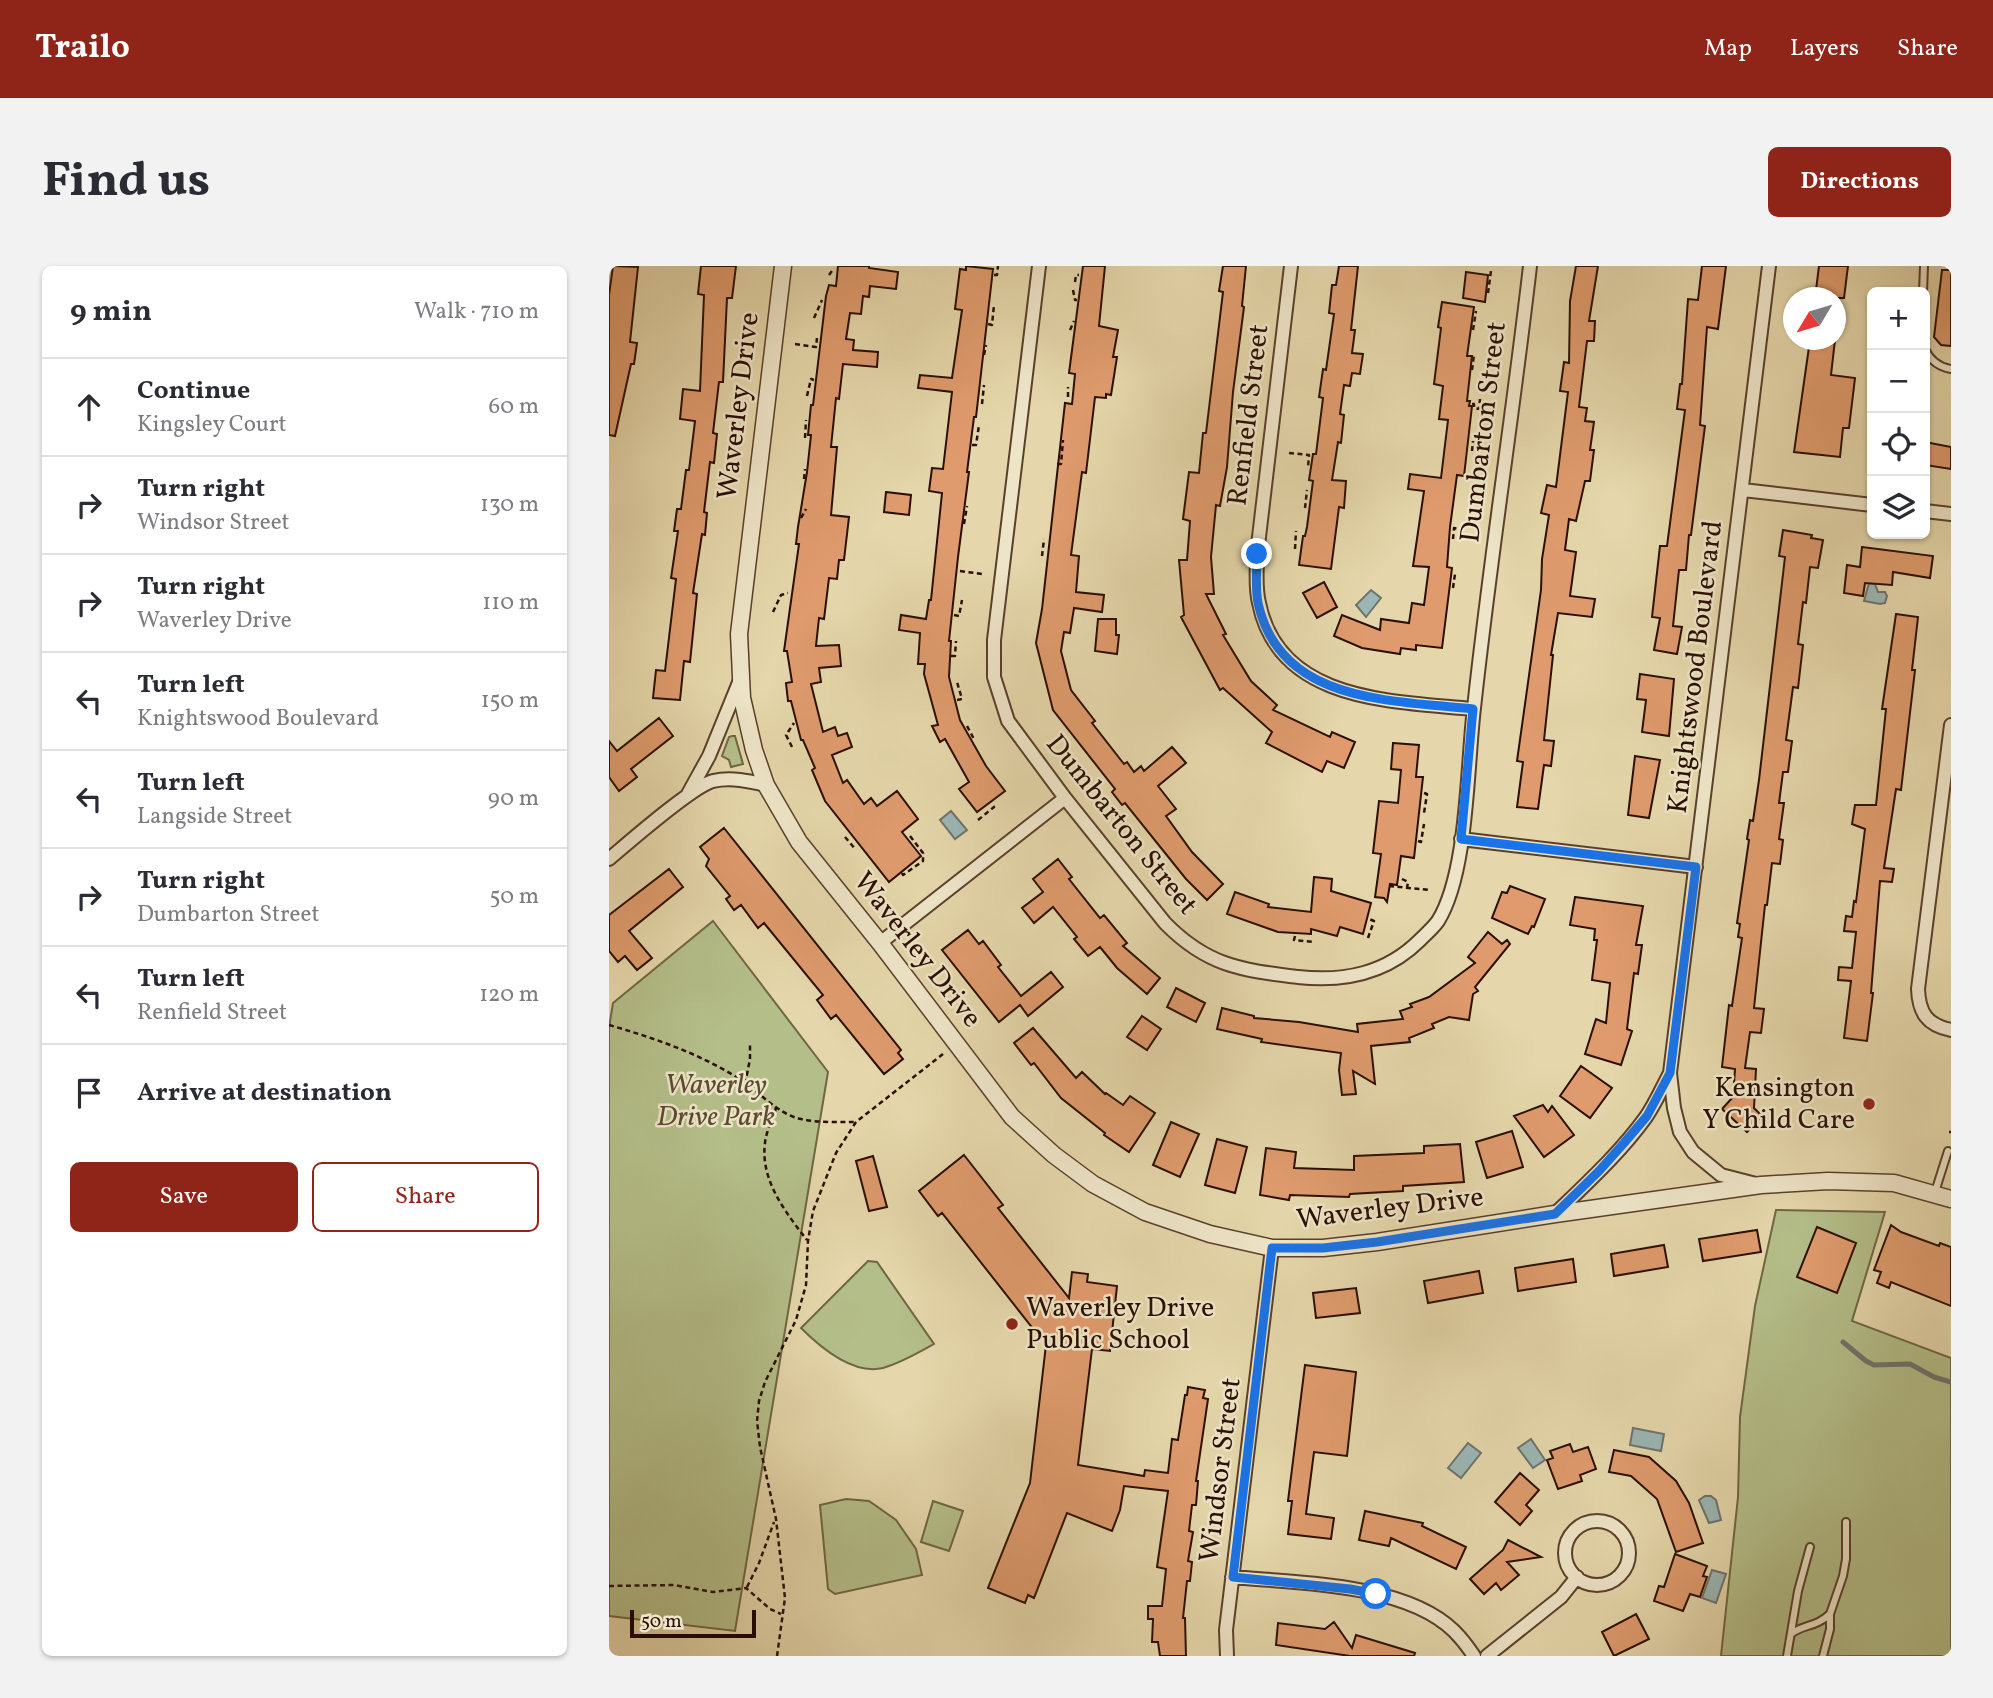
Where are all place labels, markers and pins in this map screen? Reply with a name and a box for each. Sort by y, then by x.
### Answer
place label: Kensington Y Child Care [1702,1069,1855,1140]
marker: Kensington Y Child Care [1861,1096,1877,1112]
place label: Waverley Drive Public School [1026,1289,1214,1360]
marker: Waverley Drive Public School [1004,1316,1020,1332]

